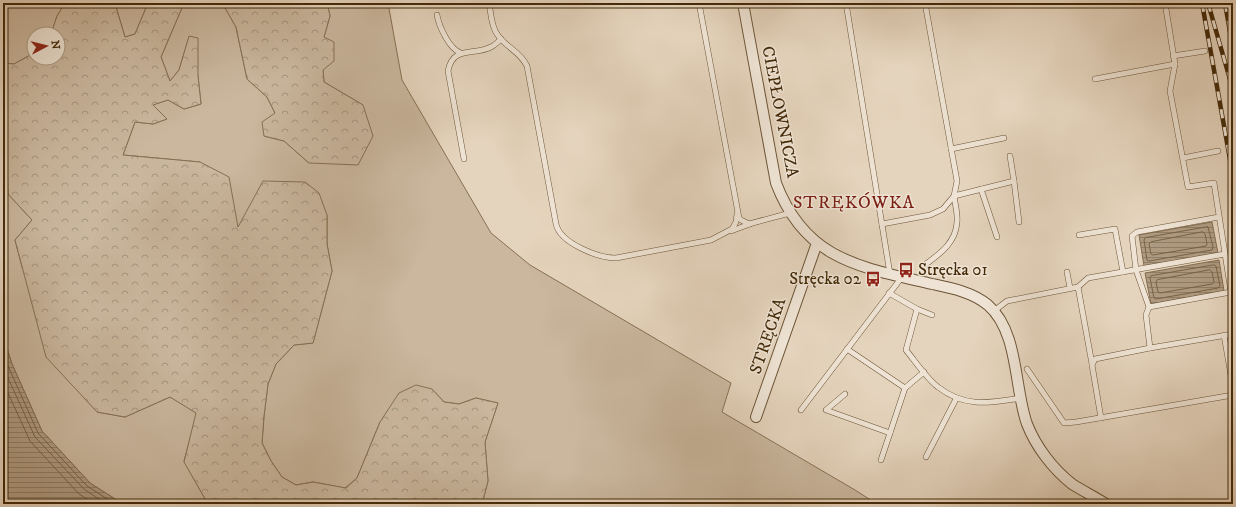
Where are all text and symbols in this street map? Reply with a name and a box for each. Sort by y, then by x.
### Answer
north arrow [26,26,66,66]
text: N [47,40,62,50]
street label: CIEPŁOWNICZA [756,44,804,180]
district label: STRĘKÓWKA [793,192,915,214]
place label: Stręcka 01 [918,259,988,281]
bus stop icon: Stręcka 01 [897,261,915,279]
place label: Stręcka 02 [789,268,862,290]
bus stop icon: Stręcka 02 [864,270,882,288]
street label: STRĘCKA [745,295,791,377]

